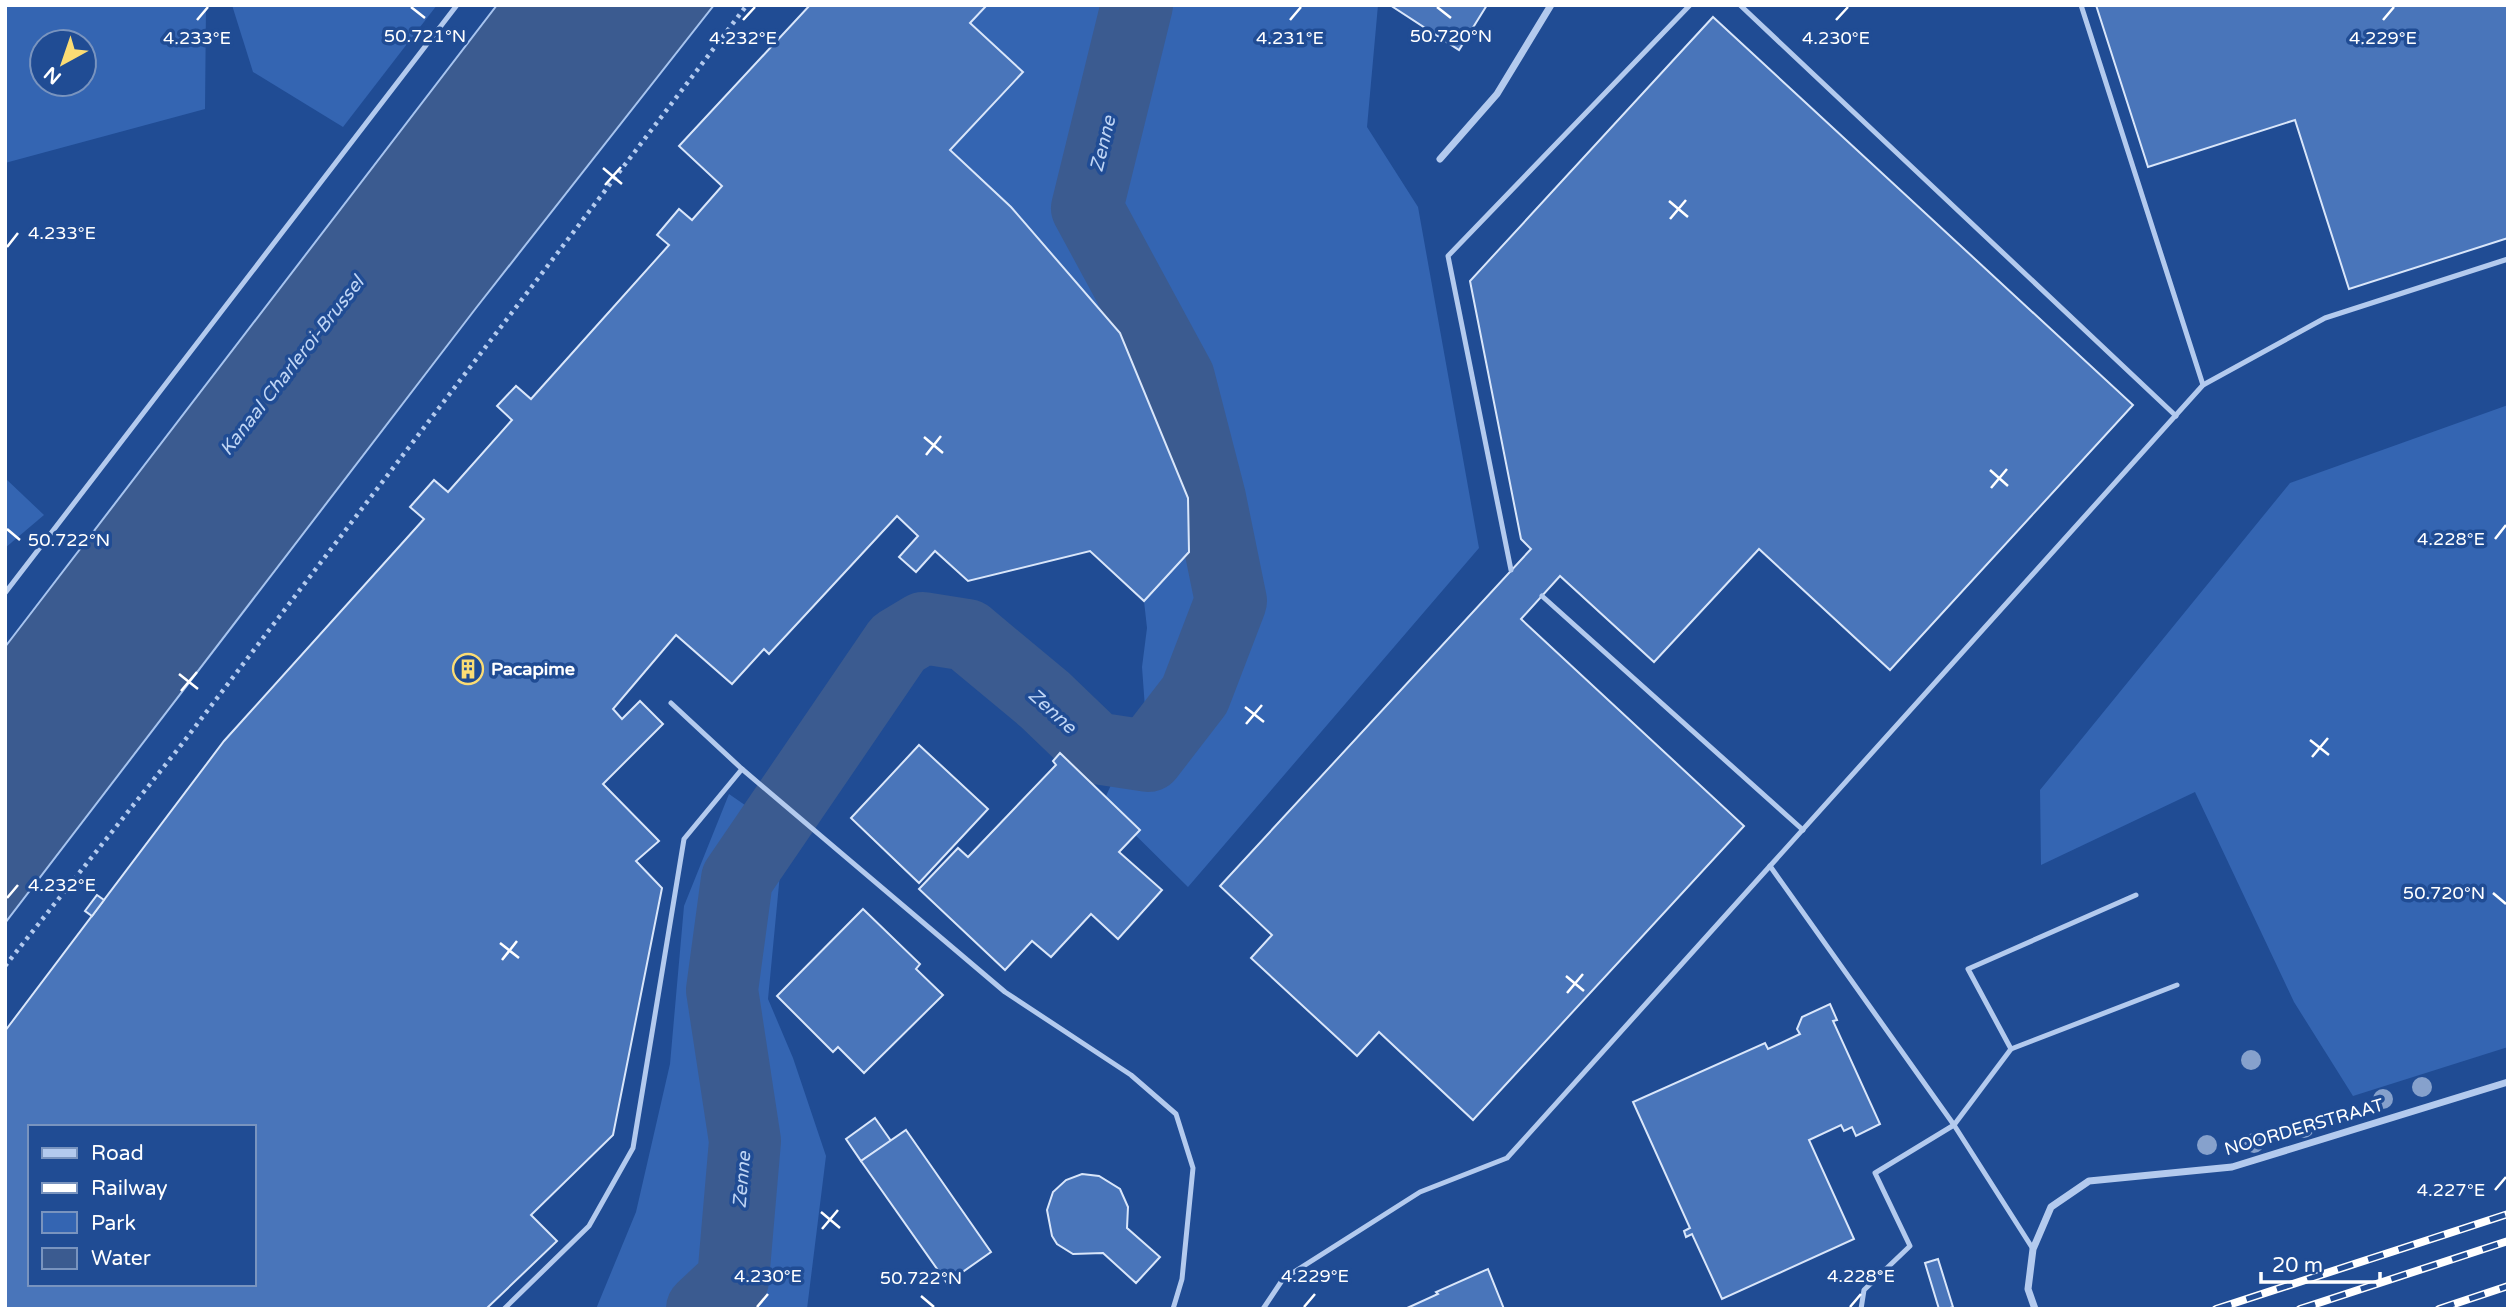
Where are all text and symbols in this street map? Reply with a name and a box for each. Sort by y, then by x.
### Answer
text: 50.721°N [384,25,466,47]
text: 50.720°N [1410,25,1492,47]
text: 4.233°E [163,27,231,49]
text: 4.232°E [709,27,777,49]
text: 4.231°E [1256,27,1324,49]
text: 4.230°E [1802,27,1870,49]
text: 4.229°E [2349,27,2417,49]
north arrow [28,28,98,98]
text: N [40,62,66,89]
water label: Zenne [1085,113,1121,174]
text: 4.233°E [28,222,96,244]
water label: Kanaal Charleroi-Brussel [215,270,370,460]
text: 4.228°E [2417,528,2485,550]
text: 50.722°N [28,529,110,551]
building icon: Pacapime [451,652,485,686]
place label: Pacapime [491,658,575,680]
water label: Zenne [1024,684,1081,739]
text: 4.232°E [28,874,96,896]
text: 50.720°N [2403,882,2485,904]
street label: NOORDERSTRAAT [2222,1094,2386,1160]
legend [28,1125,256,1286]
text: Road [91,1141,144,1166]
water label: Zenne [729,1150,756,1209]
text: Railway [91,1176,168,1201]
text: 4.227°E [2417,1179,2485,1201]
text: Park [91,1211,136,1236]
scale bar [2261,1240,2380,1284]
text: Water [91,1246,151,1271]
text: 20 m [2272,1253,2323,1278]
text: 4.230°E [734,1265,802,1287]
text: 4.229°E [1281,1265,1349,1287]
text: 4.228°E [1827,1265,1895,1287]
text: 50.722°N [880,1267,962,1289]

